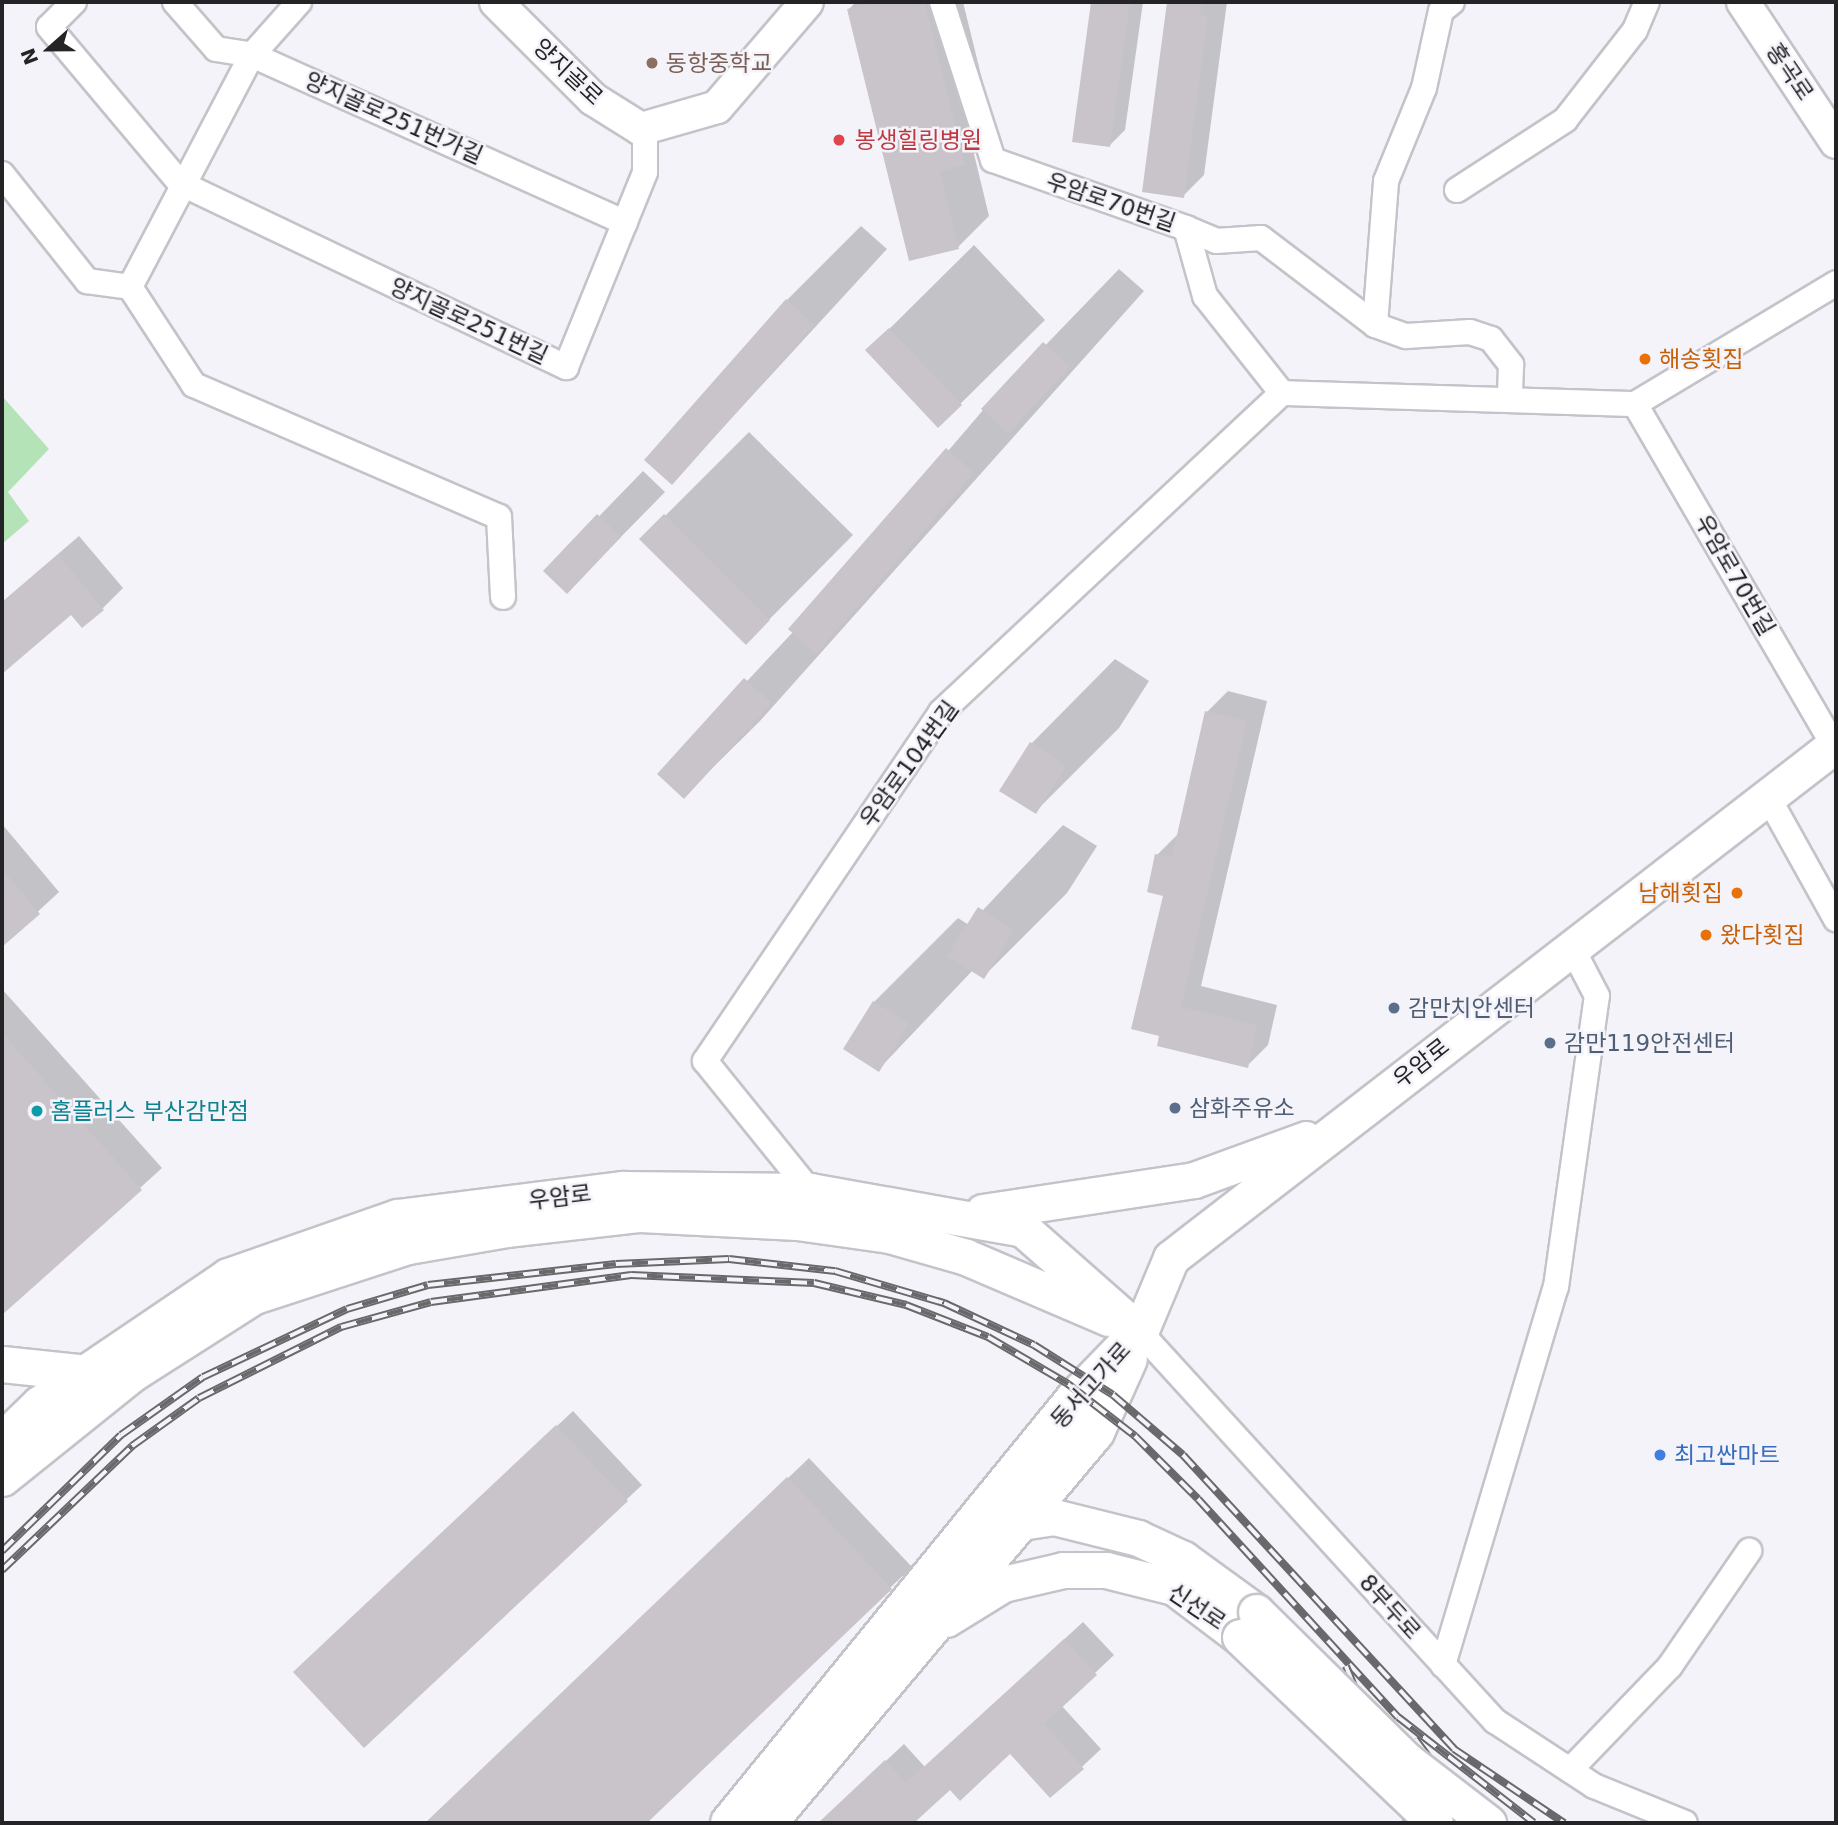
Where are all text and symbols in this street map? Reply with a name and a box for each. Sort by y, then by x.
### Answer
north arrow [14,14,84,84]
street label: 양지골로 [528,33,608,111]
street label: 홍곡로 [1761,38,1819,106]
text: N [16,45,43,68]
place label: 동항중학교 [666,49,772,77]
marker: 동항중학교 [644,55,660,71]
street label: 양지골로251번가길 [301,66,487,170]
place label: 봉생힐링병원 [855,126,982,154]
marker: 봉생힐링병원 [829,130,849,150]
street label: 우암로70번길 [1043,167,1179,237]
street label: 양지골로251번길 [386,272,552,370]
place label: 해송횟집 [1659,345,1744,373]
marker: 해송횟집 [1637,351,1653,367]
street label: 우암로70번길 [1689,510,1781,640]
street label: 우암로104번길 [854,695,964,833]
place label: 남해횟집 [1638,879,1723,907]
marker: 남해횟집 [1729,885,1745,901]
place label: 왔다횟집 [1720,921,1805,949]
marker: 왔다횟집 [1698,927,1714,943]
place label: 감만치안센터 [1408,994,1535,1022]
marker: 감만치안센터 [1386,1000,1402,1016]
place label: 감만119안전센터 [1564,1029,1735,1057]
street label: 우암로 [1387,1033,1455,1093]
marker: 감만119안전센터 [1542,1035,1558,1051]
place label: 삼화주유소 [1189,1094,1295,1122]
place label: 홈플러스 부산감만점 [51,1097,249,1125]
marker: 삼화주유소 [1167,1100,1183,1116]
marker: 홈플러스 부산감만점 [29,1103,45,1119]
street label: 우암로 [527,1179,593,1215]
street label: 동서고가로 [1045,1336,1137,1434]
place label: 최고싼마트 [1674,1441,1780,1469]
marker: 최고싼마트 [1652,1447,1668,1463]
street label: 8부두로 [1354,1569,1426,1645]
street label: 신선로 [1163,1578,1231,1636]

